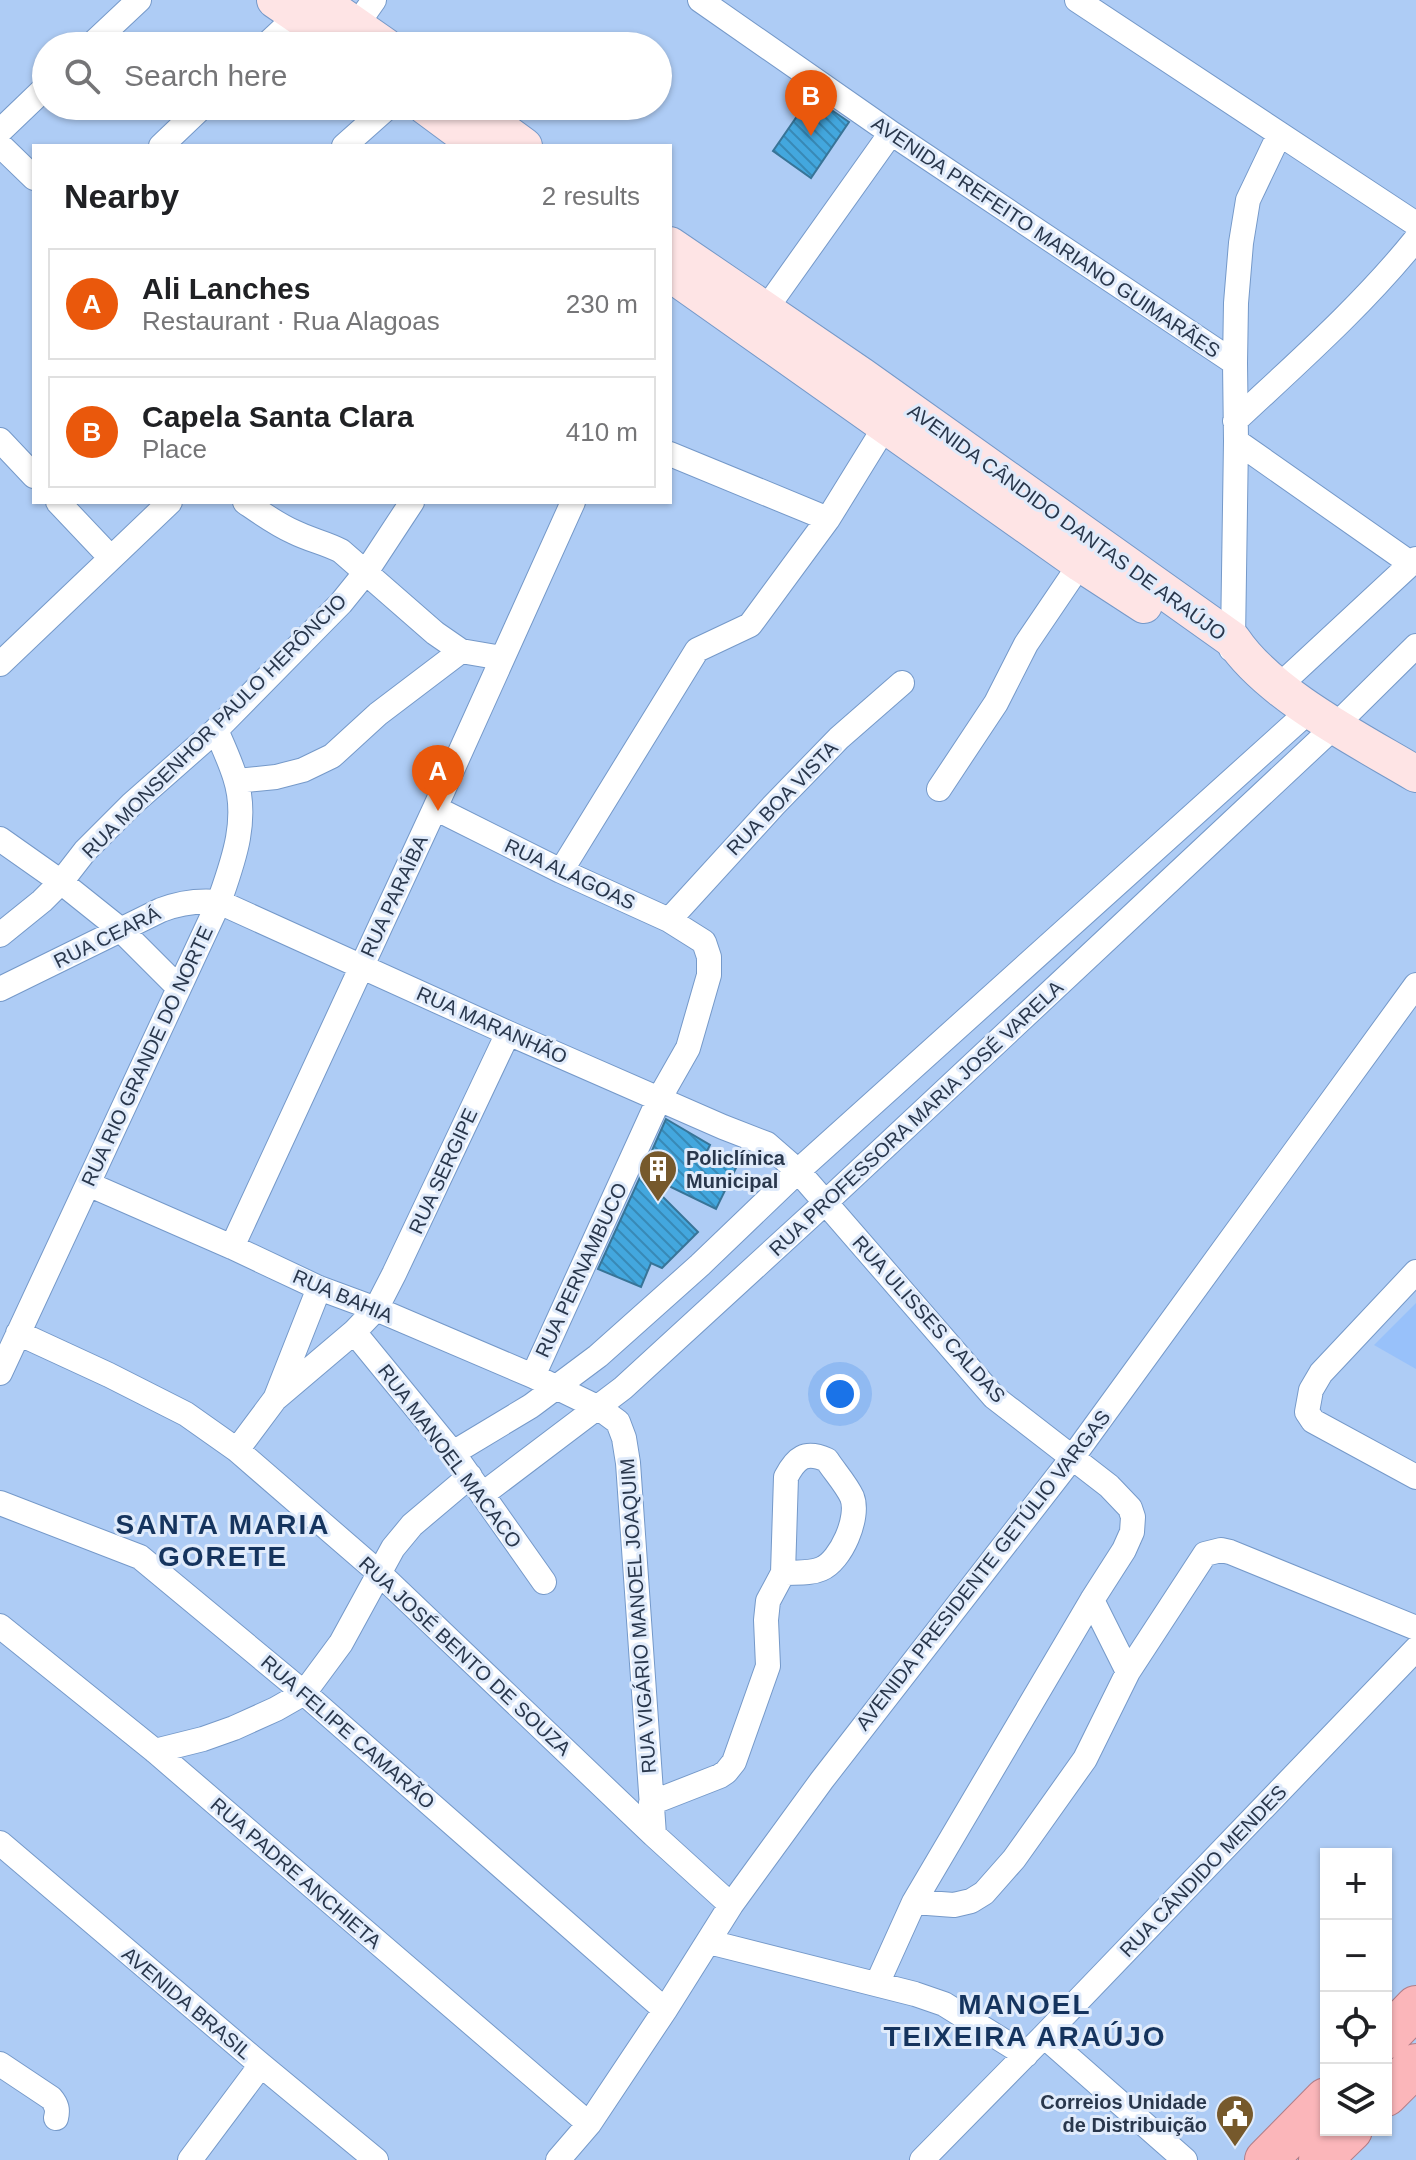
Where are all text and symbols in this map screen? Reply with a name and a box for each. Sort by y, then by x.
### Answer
search box [32,32,672,120]
icon: search [60,54,104,98]
text: Search here [124,59,287,92]
pin: B [785,70,837,136]
street label: AVENIDA PREFEITO MARIANO GUIMARÃES [868,111,1225,362]
text: Nearby [64,177,179,215]
text: 2 results [542,181,640,211]
text: Ali Lanches [142,272,310,305]
text: A [83,289,101,319]
text: 230 m [566,289,638,319]
text: Restaurant · Rua Alagoas [142,306,440,336]
street label: AVENIDA CÂNDIDO DANTAS DE ARAÚJO [904,399,1230,645]
text: Capela Santa Clara [142,400,414,433]
text: B [83,417,101,447]
text: 410 m [566,417,638,447]
text: Place [142,434,207,464]
street label: RUA MONSENHOR PAULO HERÔNCIO [77,589,351,863]
street label: RUA BOA VISTA [722,736,842,859]
pin: A [412,745,464,811]
street label: RUA PARAÍBA [356,831,432,960]
street label: RUA ALAGOAS [501,834,639,914]
street label: RUA CEARÁ [50,901,164,972]
street label: RUA RIO GRANDE DO NORTE [77,923,217,1189]
street label: RUA PROFESSORA MARIA JOSÉ VARELA [765,975,1068,1260]
street label: RUA MARANHÃO [413,981,571,1068]
street label: RUA SERGIPE [404,1105,482,1237]
place label: Policlínica Municipal [686,1147,786,1192]
building icon: Policlínica Municipal [637,1148,679,1203]
street label: RUA PERNAMBUCO [531,1179,631,1361]
street label: RUA ULISSES CALDAS [848,1231,1010,1407]
street label: RUA BAHIA [290,1265,397,1327]
street label: RUA MANOEL MACACO [374,1360,526,1552]
your location [820,1374,860,1414]
street label: AVENIDA PRESIDENTE GETÚLIO VARGAS [851,1406,1115,1734]
street label: RUA VIGÁRIO MANOEL JOAQUIM [616,1458,660,1774]
district label: SANTA MARIA GORETE [116,1509,330,1572]
street label: RUA JOSÉ BENTO DE SOUZA [355,1552,576,1760]
street label: RUA FELIPE CAMARÃO [257,1650,440,1813]
street label: RUA CÂNDIDO MENDES [1115,1781,1291,1961]
street label: RUA PADRE ANCHIETA [206,1793,386,1953]
map controls [1320,1848,1392,2136]
button: + [1320,1848,1392,1920]
button: − [1320,1920,1392,1992]
street label: AVENIDA BRASIL [118,1943,256,2063]
district label: MANOEL TEIXEIRA ARAÚJO [883,1989,1167,2052]
button: locate [1320,1992,1392,2064]
button: layers [1320,2064,1392,2136]
place label: Correios Unidade de Distribuição [1040,2091,1207,2136]
public building icon: Correios Unidade de Distribuição [1214,2093,1256,2148]

